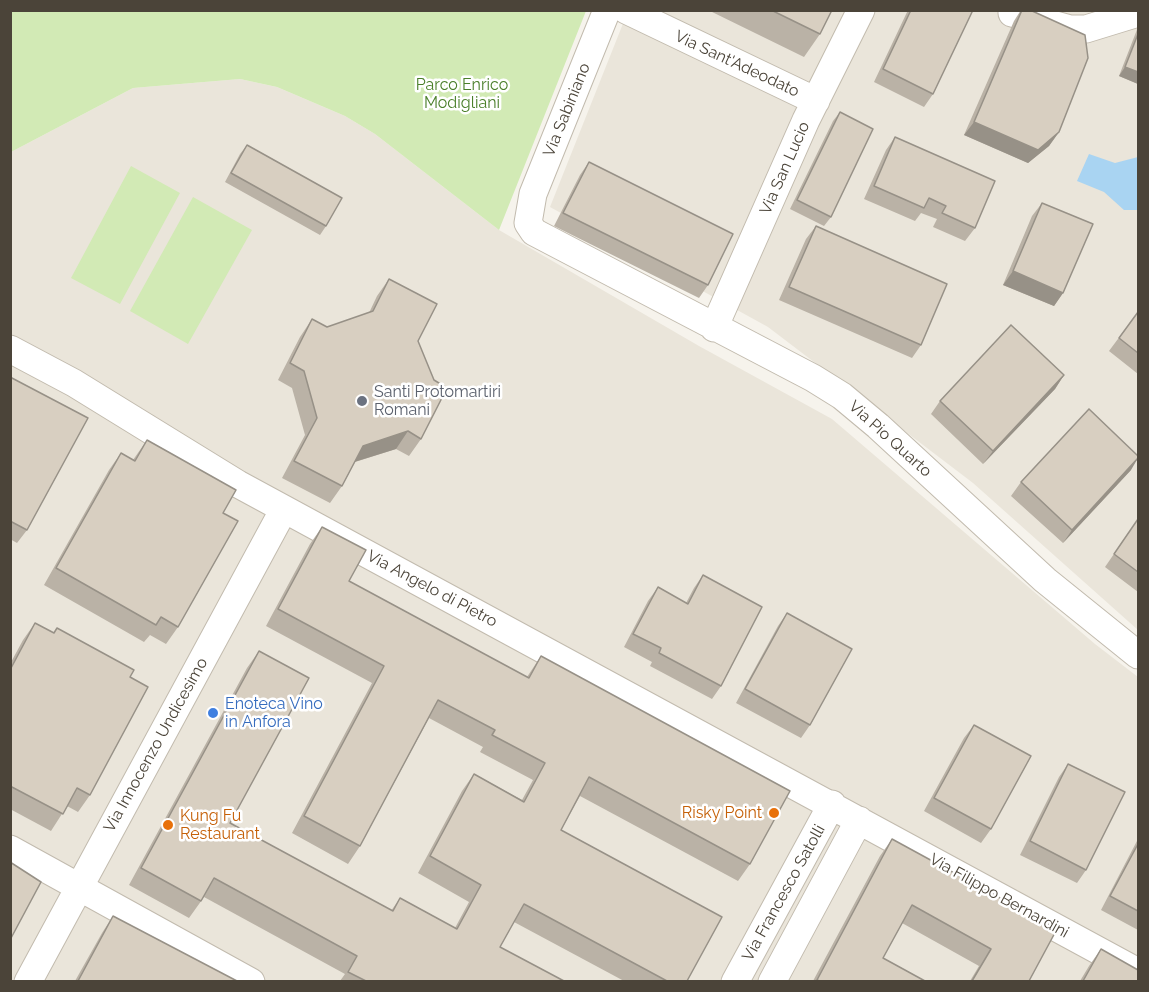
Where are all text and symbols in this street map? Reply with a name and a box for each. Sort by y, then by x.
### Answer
street label: Via Sant'Adeodato [672,27,802,101]
street label: Via Sabiniano [539,60,595,160]
park label: Parco Enrico Modigliani [416,75,508,113]
street label: Via San Lucio [756,119,814,217]
place label: Santi Protomartiri Romani [374,382,501,420]
marker: Santi Protomartiri Romani [355,394,369,408]
street label: Via Pio Quarto [845,397,935,481]
street label: Via Angelo di Pietro [363,546,501,632]
street label: Via Innocenzo Undicesimo [100,654,212,836]
place label: Enoteca Vino in Anfora [225,694,323,732]
marker: Enoteca Vino in Anfora [206,706,220,720]
place label: Risky Point [682,803,762,823]
place label: Kung Fu Restaurant [180,806,260,844]
marker: Risky Point [767,806,781,820]
marker: Kung Fu Restaurant [161,818,175,832]
street label: Via Francesco Satolli [739,821,829,965]
street label: Via Filippo Bernardini [926,850,1072,942]

